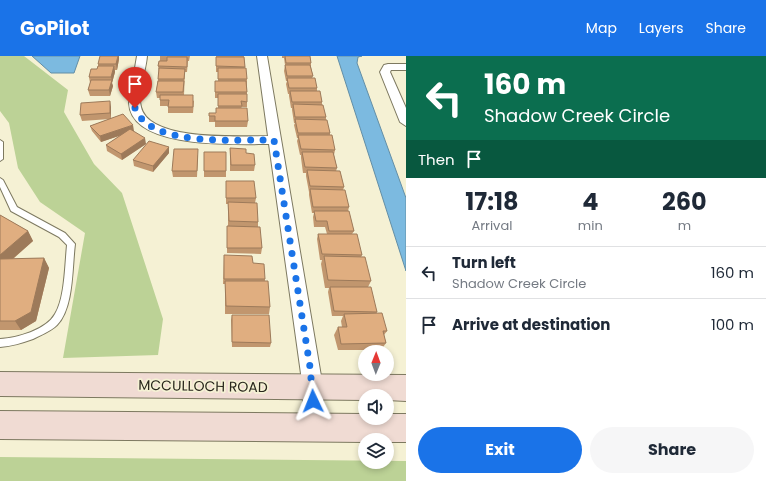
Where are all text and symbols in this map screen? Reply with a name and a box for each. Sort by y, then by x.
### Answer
text: GoPilot [20,15,89,42]
text: Map [586,18,617,38]
text: Layers [639,18,683,38]
text: Share [705,18,746,38]
text: 160 m [484,65,566,104]
pin [118,67,152,108]
icon: left [418,72,470,124]
icon: arrive [124,73,146,95]
text: Shadow Creek Circle [484,103,670,128]
icon: arrive [463,148,485,170]
text: Then [418,149,455,170]
text: 17:18 [465,185,519,218]
text: 4 [582,185,598,218]
text: 260 [662,185,707,218]
text: Arrival [471,216,512,235]
text: min [578,216,603,235]
text: m [678,216,691,235]
text: Turn left [452,252,516,273]
icon: left [418,262,440,284]
text: 160 m [711,262,754,283]
text: Shadow Creek Circle [452,274,586,293]
icon: arrive [418,314,440,336]
text: Arrive at destination [452,314,610,335]
text: 100 m [711,314,754,335]
north arrow [358,345,394,381]
map controls [358,345,394,469]
street label: MCCULLOCH ROAD [138,375,268,397]
position arrow [292,380,334,422]
button: sound [358,389,394,425]
button: Exit [418,427,582,473]
button: Share [590,427,754,473]
button: layers [358,433,394,469]

